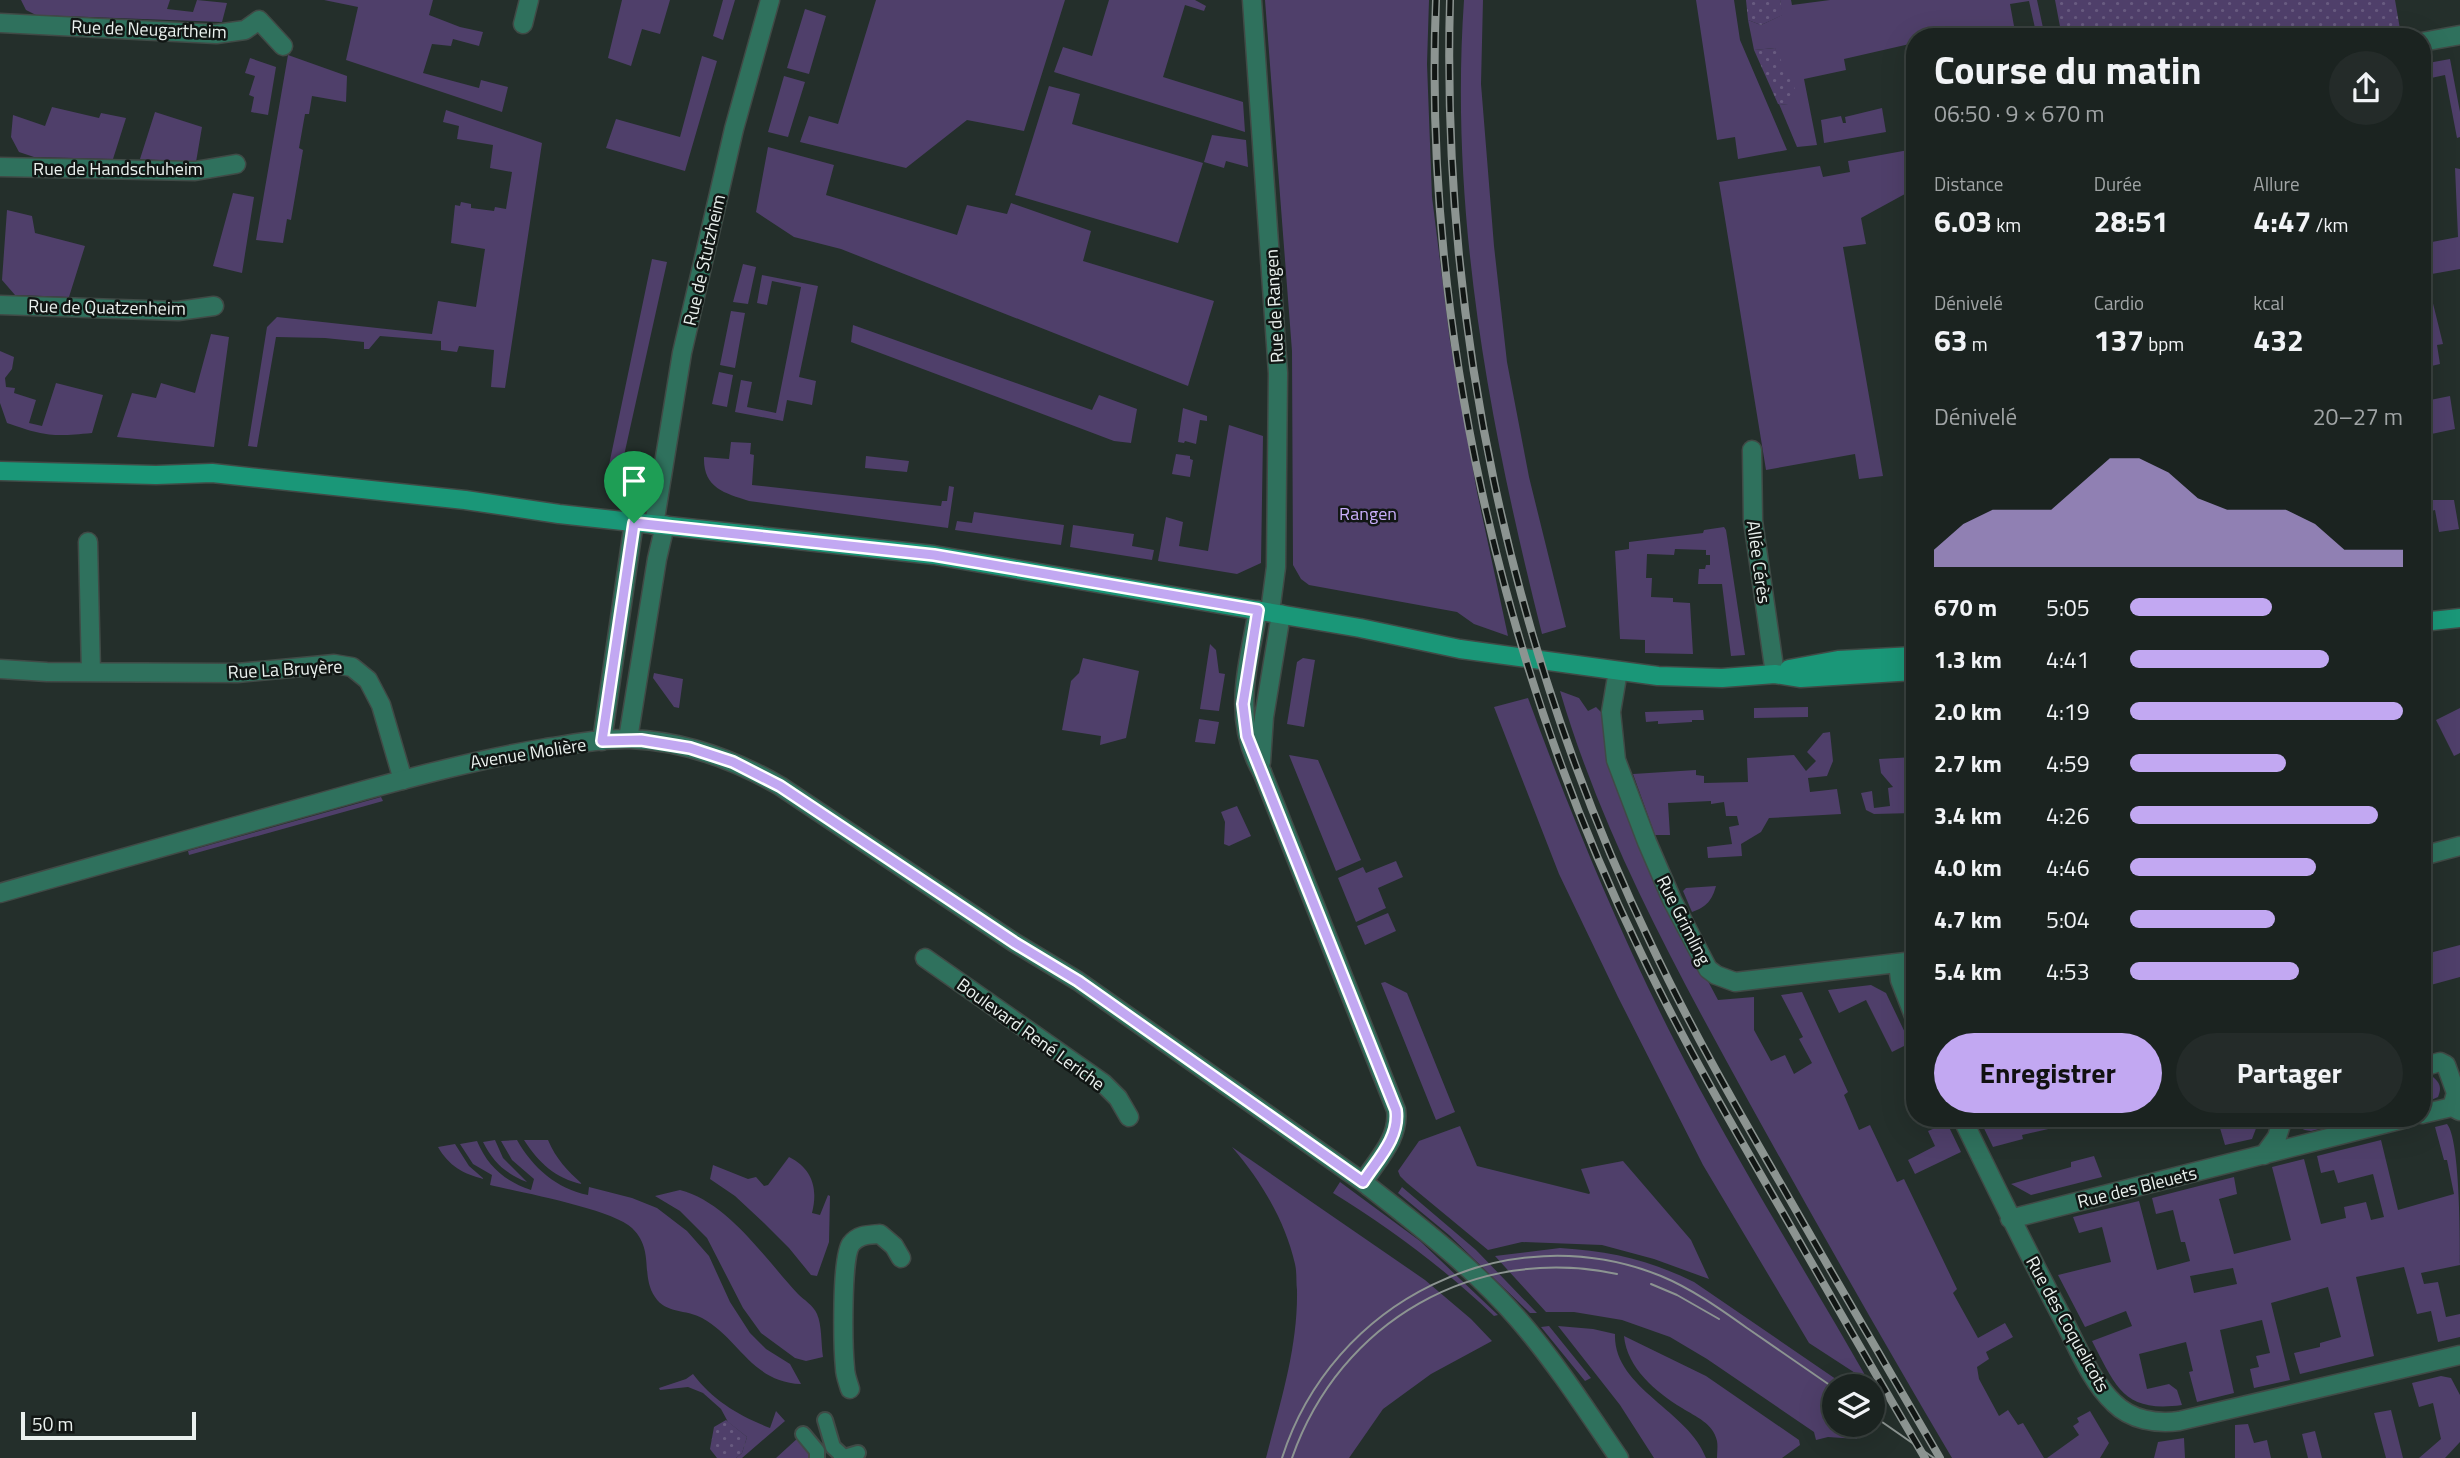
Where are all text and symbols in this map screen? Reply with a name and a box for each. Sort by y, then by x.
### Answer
street label: Rue de Neugartheim [71,13,227,45]
text: Course du matin [1934,41,2202,99]
button: share [2329,51,2403,125]
text: 06:50 · 9 × 670 m [1934,96,2104,131]
street label: Rue de Handschuheim [33,155,203,182]
text: Distance [1934,169,2003,198]
text: Durée [2094,169,2142,198]
text: Allure [2253,169,2300,198]
street label: Rue de Stutzheim [676,192,732,328]
text: 6.03 [1934,198,1992,244]
text: 28:51 [2094,198,2169,244]
text: 4:47 [2253,198,2311,244]
text: km [1992,210,2021,239]
text: /km [2311,210,2348,239]
street label: Rue de Rangen [1258,248,1290,364]
text: Dénivelé [1934,288,2003,317]
text: Cardio [2094,288,2144,317]
text: kcal [2253,288,2284,317]
street label: Rue de Quatzenheim [28,292,186,322]
text: 63 [1934,317,1968,363]
text: 137 [2094,317,2144,363]
text: 432 [2253,317,2304,363]
text: m [1968,329,1988,358]
text: bpm [2144,329,2184,358]
text: Dénivelé [1934,399,2017,434]
text: 20–27 m [2313,399,2403,434]
pin [604,451,664,523]
icon: arrive [615,462,653,500]
park label: Rangen [1339,500,1397,527]
street label: Allée Cérès [1740,519,1778,605]
text: 670 m [1934,590,1997,625]
text: 5:05 [2046,590,2090,625]
text: 1.3 km [1934,642,2002,677]
text: 4:41 [2046,642,2090,677]
street label: Rue La Bruyère [227,653,343,685]
text: 2.0 km [1934,694,2002,729]
text: 4:19 [2046,694,2090,729]
street label: Avenue Molière [468,731,588,775]
text: 2.7 km [1934,746,2002,781]
text: 4:59 [2046,746,2090,781]
text: 3.4 km [1934,798,2002,833]
text: 4:26 [2046,798,2090,833]
text: 4.0 km [1934,850,2002,885]
text: 4:46 [2046,850,2090,885]
street label: Rue Grimling [1650,871,1718,969]
text: 4.7 km [1934,902,2002,937]
text: 5:04 [2046,902,2090,937]
text: 5.4 km [1934,954,2002,989]
text: 4:53 [2046,954,2090,989]
street label: Boulevard René Leriche [951,971,1111,1097]
button: Enregistrer [1934,1033,2162,1113]
button: Partager [2176,1033,2403,1113]
street label: Rue des Bleuets [2074,1159,2200,1215]
street label: Rue des Coquelicots [2019,1251,2117,1397]
map controls [1822,1374,1885,1437]
button: layers [1822,1374,1885,1437]
scale bar [21,1409,196,1441]
text: 50 m [32,1409,73,1438]

